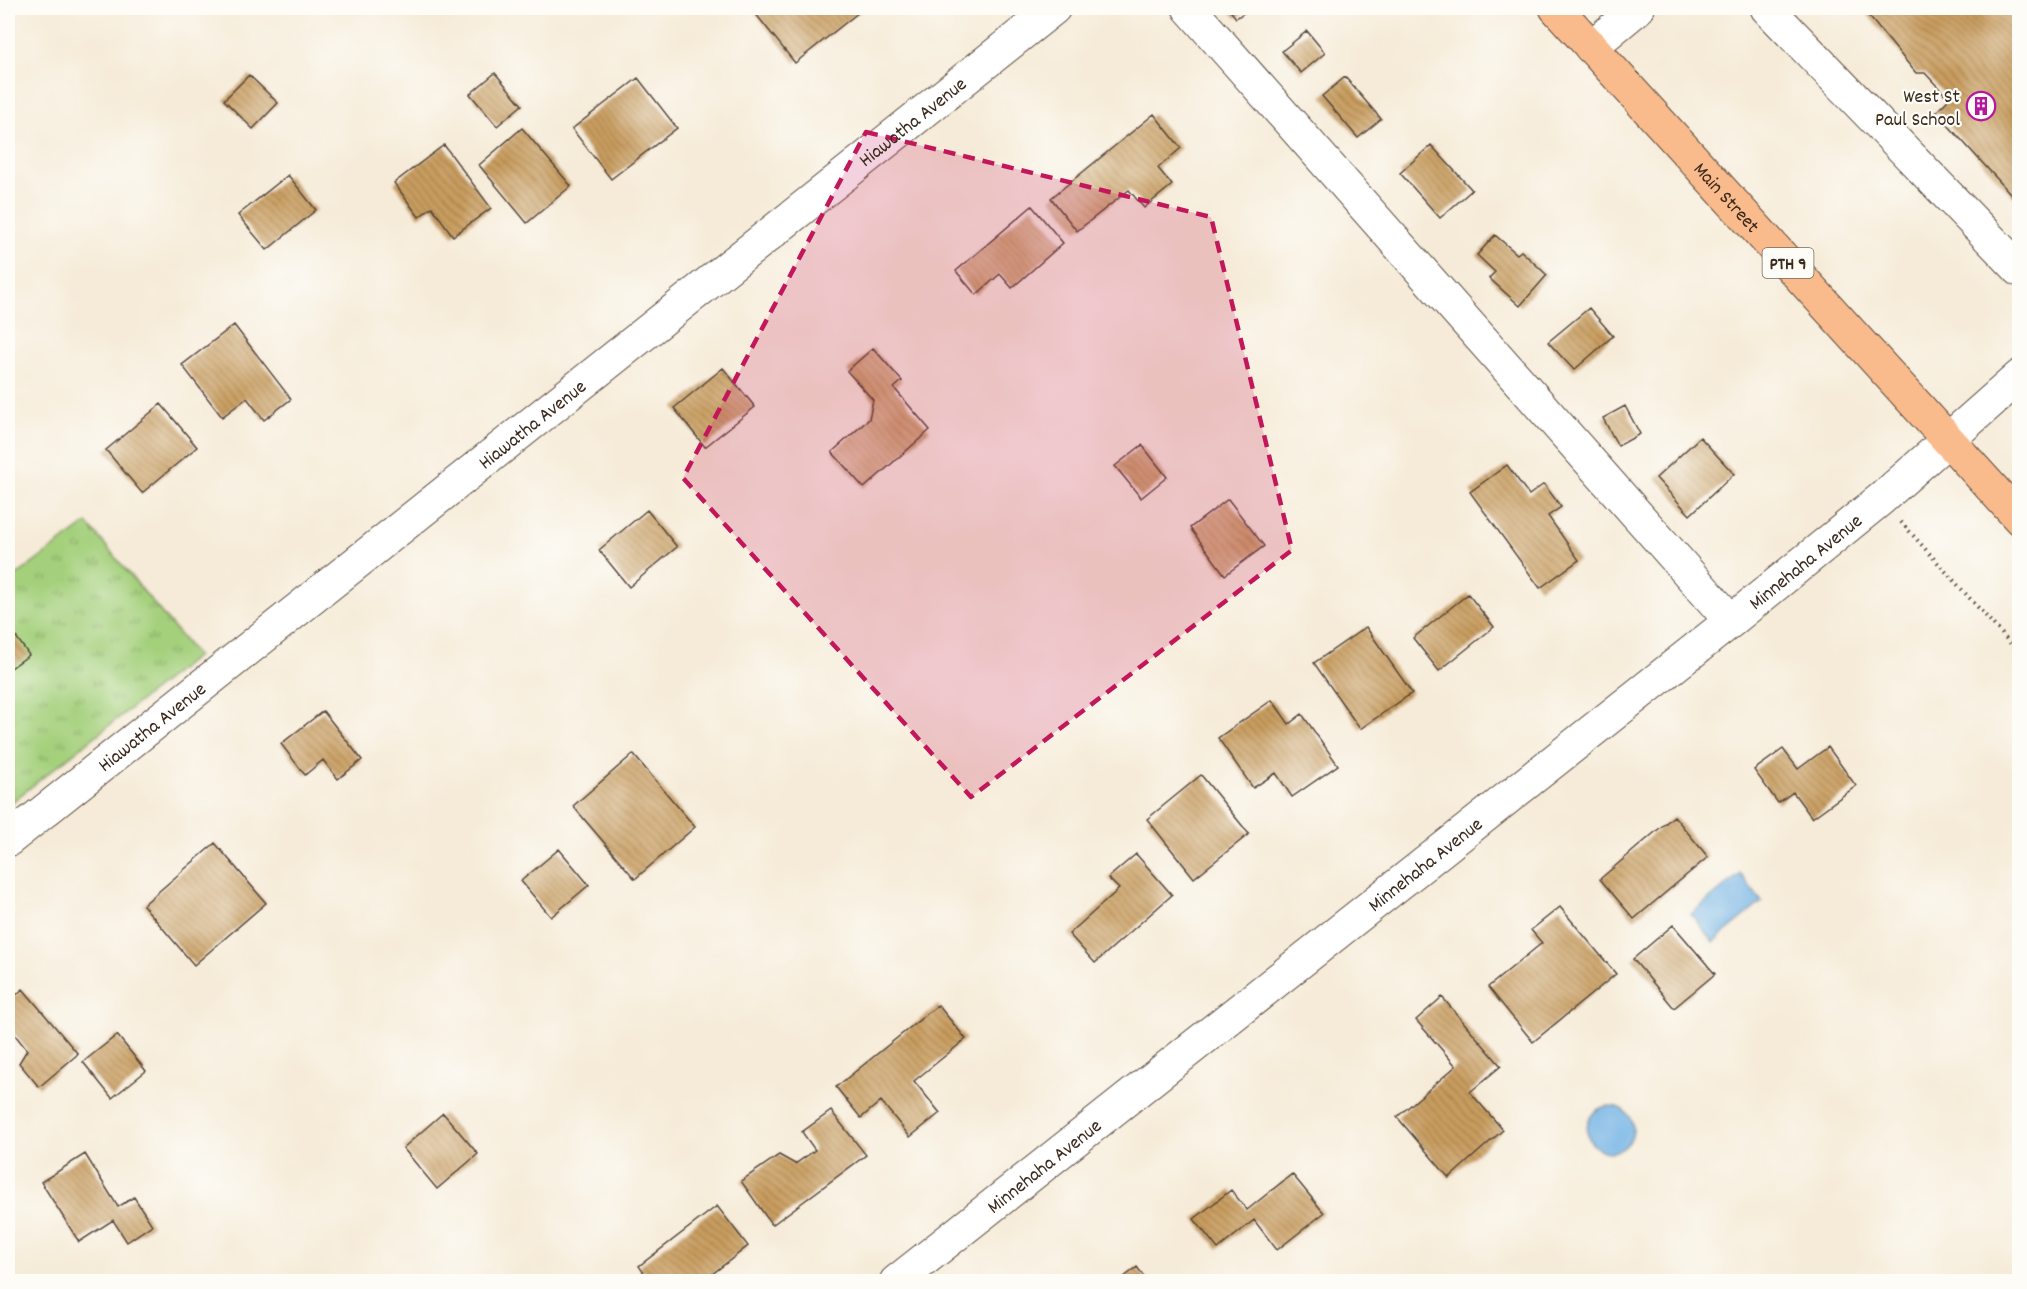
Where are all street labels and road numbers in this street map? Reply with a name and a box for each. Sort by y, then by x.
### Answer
street label: Hiawatha Avenue [854,72,974,175]
street label: Main Street [1685,157,1765,241]
road number: PTH 9 [1762,248,1814,278]
street label: Hiawatha Avenue [473,374,594,478]
street label: Minnehaha Avenue [1744,508,1870,618]
street label: Hiawatha Avenue [93,677,213,780]
street label: Minnehaha Avenue [1363,812,1490,920]
street label: Minnehaha Avenue [982,1113,1109,1222]

